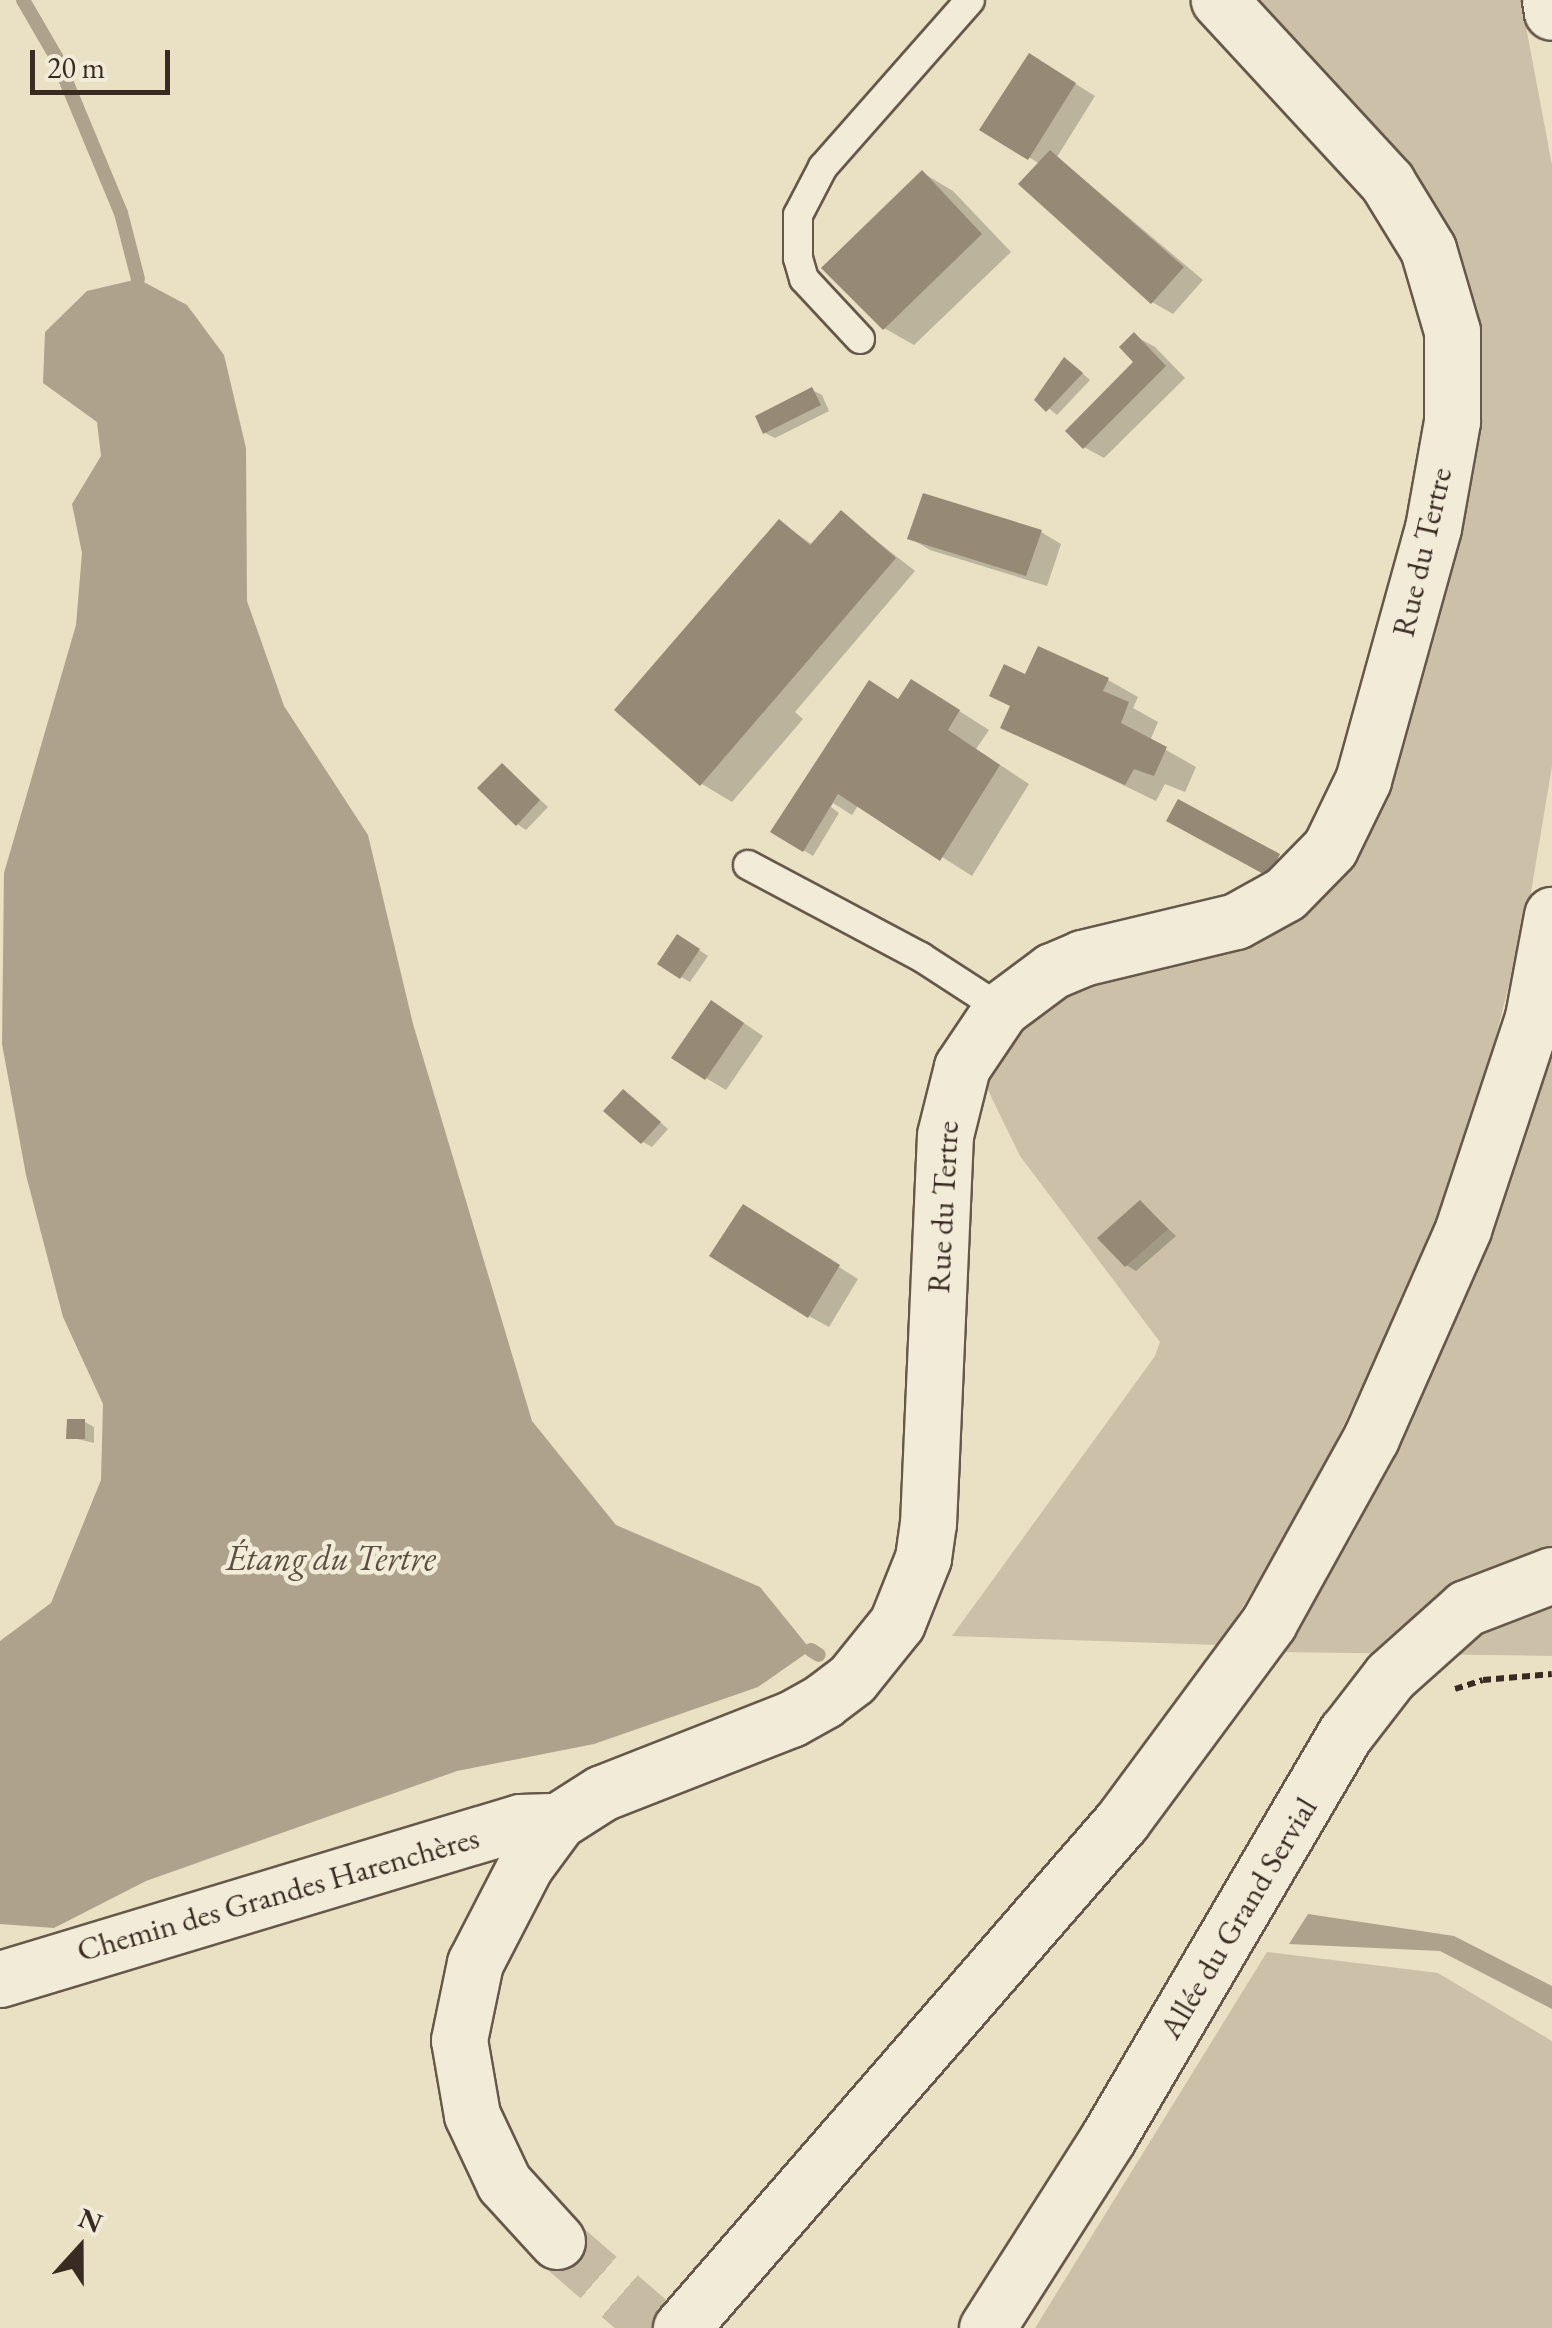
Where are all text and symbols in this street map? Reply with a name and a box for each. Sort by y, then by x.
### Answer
scale bar [35,30,175,92]
text: 20 m [47,48,105,87]
street label: Rue du Tertre [1384,464,1460,640]
street label: Rue du Tertre [919,1120,967,1294]
water label: Étang du Tertre [226,1537,436,1579]
street label: Allée du Grand Servial [1151,1790,1325,2046]
street label: Chemin des Grandes Harenchères [73,1818,483,1970]
north arrow [30,2198,130,2298]
text: N [74,2199,108,2241]

